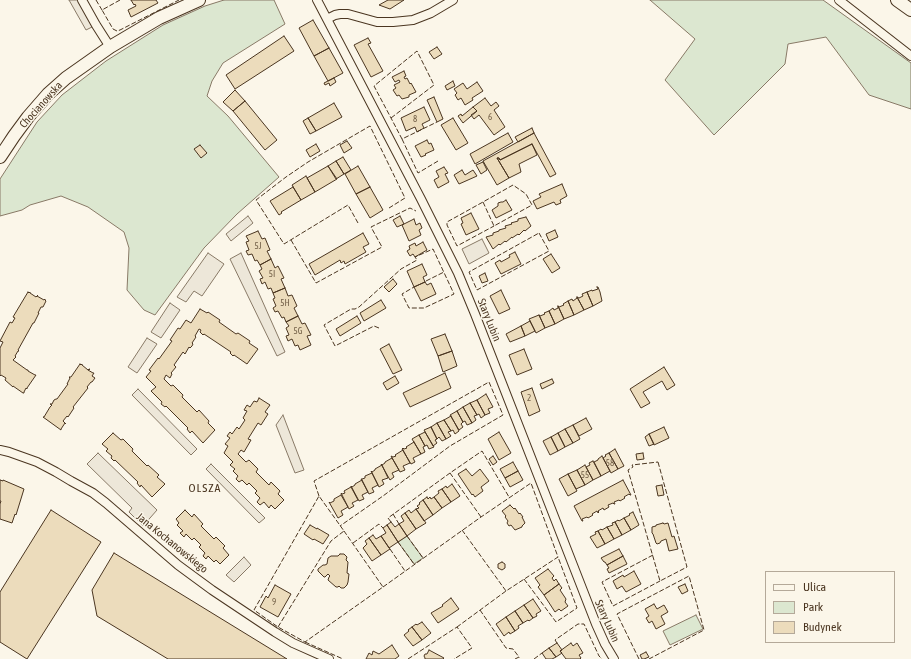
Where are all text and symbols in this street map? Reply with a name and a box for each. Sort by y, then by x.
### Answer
street label: Chocianowska [17,79,65,131]
house number: 6 [488,112,492,122]
house number: 8 [413,114,417,124]
house number: 5J [254,241,262,251]
house number: 5I [269,269,275,279]
street label: Stary Lubin [474,297,504,343]
house number: 5H [280,298,290,308]
house number: 5G [294,326,302,336]
house number: 2 [527,393,531,403]
house number: 58 [606,458,614,468]
house number: 55 [581,470,589,480]
district label: OLSZA [189,481,221,495]
street label: Jana Kochanowskiego [134,510,210,576]
legend [765,571,895,643]
text: Ulica [803,580,826,594]
house number: 9 [272,597,276,607]
street label: Stary Lubin [592,598,622,644]
text: Park [803,600,823,614]
text: Budynek [803,620,842,634]

